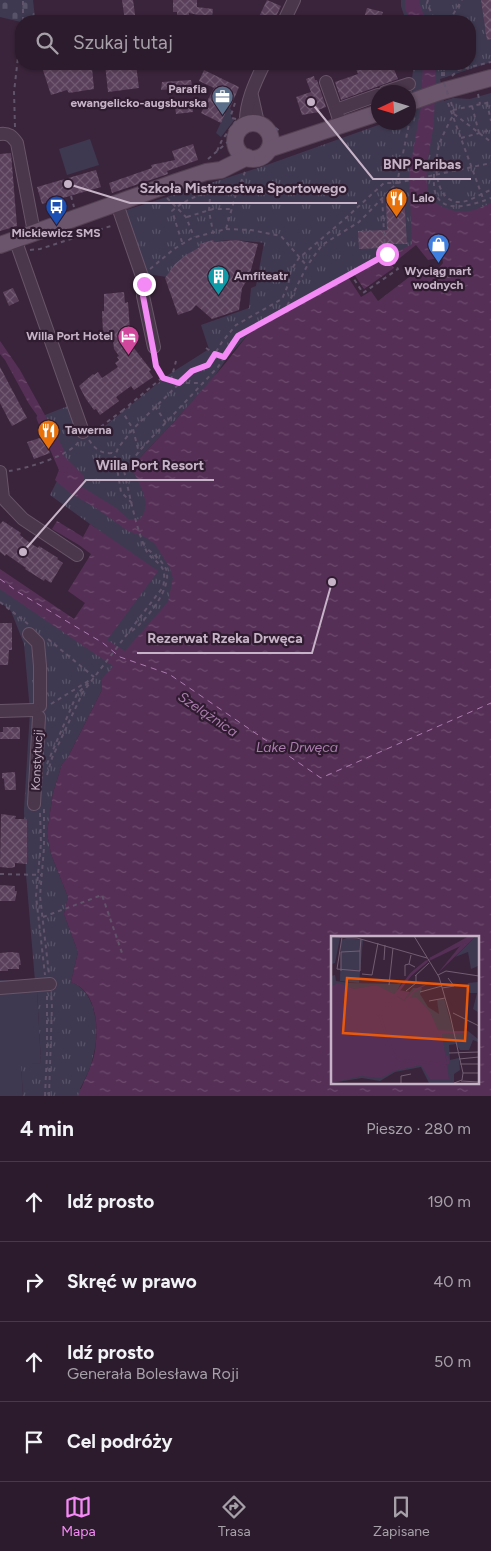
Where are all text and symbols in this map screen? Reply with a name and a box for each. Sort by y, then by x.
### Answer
search box [15,15,476,70]
icon: search [33,29,61,57]
text: Szukaj tutaj [73,31,173,54]
place label: Parafia ewangelicko-augsburska [70,82,207,110]
office icon: Parafia ewangelicko-augsburska [211,84,235,115]
north arrow [371,85,416,130]
callout: BNP Paribas [373,150,471,179]
text: BNP Paribas [383,156,462,173]
callout: Szkoła Mistrzostwa Sportowego [130,174,357,203]
text: Szkoła Mistrzostwa Sportowego [139,180,347,197]
restaurant icon: Lalo [384,186,408,217]
place label: Lalo [412,191,435,205]
bus stop icon: Mickiewicz SMS [44,194,68,225]
place label: Mickiewicz SMS [11,226,101,240]
shop icon: Wyciąg nart wodnych [426,232,450,263]
route start [376,243,399,266]
building icon: Amfiteatr [206,264,230,295]
place label: Wyciąg nart wodnych [404,264,472,292]
place label: Amfiteatr [234,269,288,283]
route end [133,273,156,296]
hotel icon: Willa Port Hotel [117,324,141,355]
place label: Willa Port Hotel [26,329,113,343]
restaurant icon: Tawerna [37,418,61,449]
place label: Tawerna [65,423,112,437]
callout: Willa Port Resort [86,451,214,480]
text: Willa Port Resort [96,457,204,474]
callout: Rezerwat Rzeka Drwęca [137,624,312,653]
text: Rezerwat Rzeka Drwęca [147,630,303,647]
water label: Szelążnica [175,688,241,741]
street label: Konstytucji [28,729,46,791]
water label: Lake Drwęca [256,739,338,756]
inset map [331,936,478,1084]
text: 4 min [20,1116,74,1141]
text: Pieszo · 280 m [366,1119,471,1138]
icon: ahead [20,1188,48,1216]
text: Idź prosto [67,1190,154,1213]
text: 190 m [428,1192,471,1211]
icon: right [20,1268,48,1296]
text: Skręć w prawo [67,1270,197,1293]
text: 40 m [433,1272,471,1291]
text: Idź prosto [67,1341,154,1364]
icon: ahead [20,1348,48,1376]
text: 50 m [434,1352,471,1371]
text: Generała Bolesława Roji [67,1364,239,1383]
icon: arrive [20,1428,48,1456]
text: Cel podróży [67,1430,173,1453]
tab: Mapa [61,1493,96,1540]
tab: Trasa [218,1493,251,1540]
tab: Zapisane [373,1493,430,1540]

